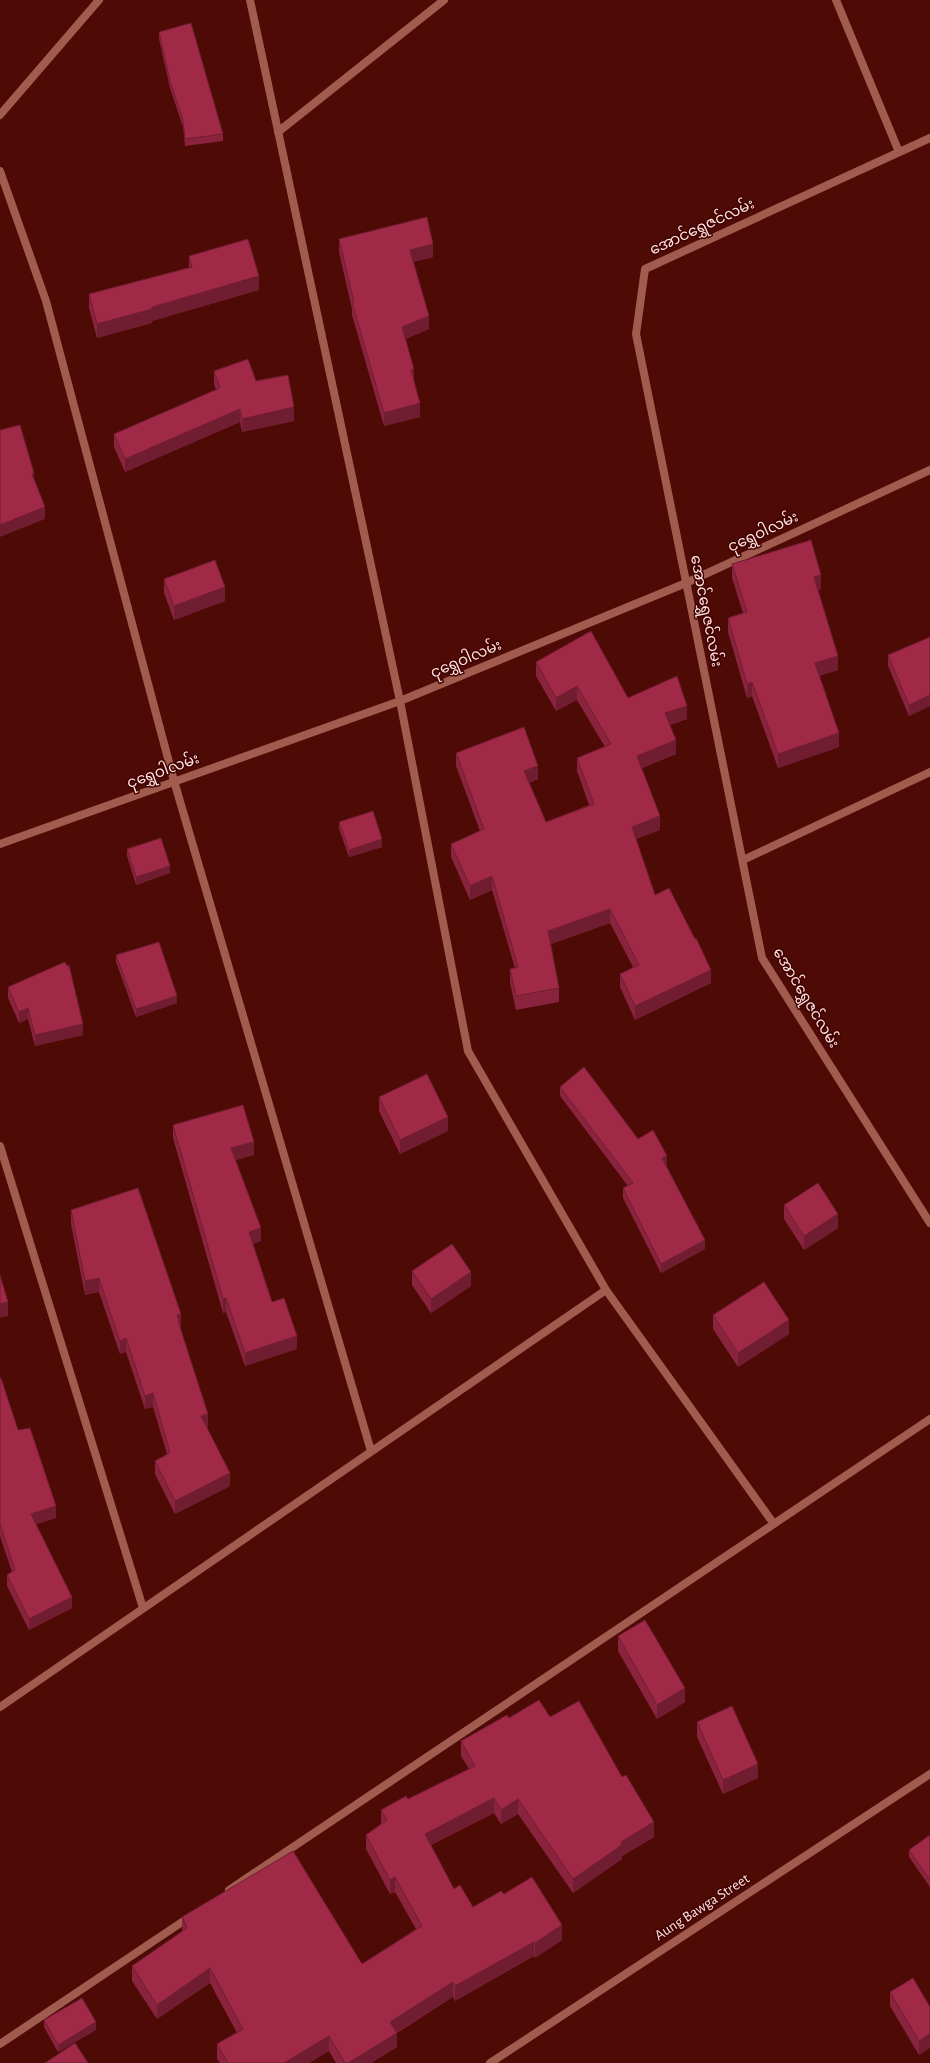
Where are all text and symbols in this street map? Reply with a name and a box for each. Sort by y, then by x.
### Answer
street label: အောင်ရွှေဇင်လမ်း [646,193,758,261]
street label: ငုရွှေဝါလမ်း [724,506,802,558]
street label: အောင်ရွှေဇင်လမ်း [684,553,727,669]
street label: ငုရွှေဝါလမ်း [427,635,505,684]
street label: ငုရွှေဝါလမ်း [124,748,203,795]
street label: အောင်ရွှေဇင်လမ်း [767,944,844,1053]
street label: Aung Bawga Street [652,1871,752,1943]

